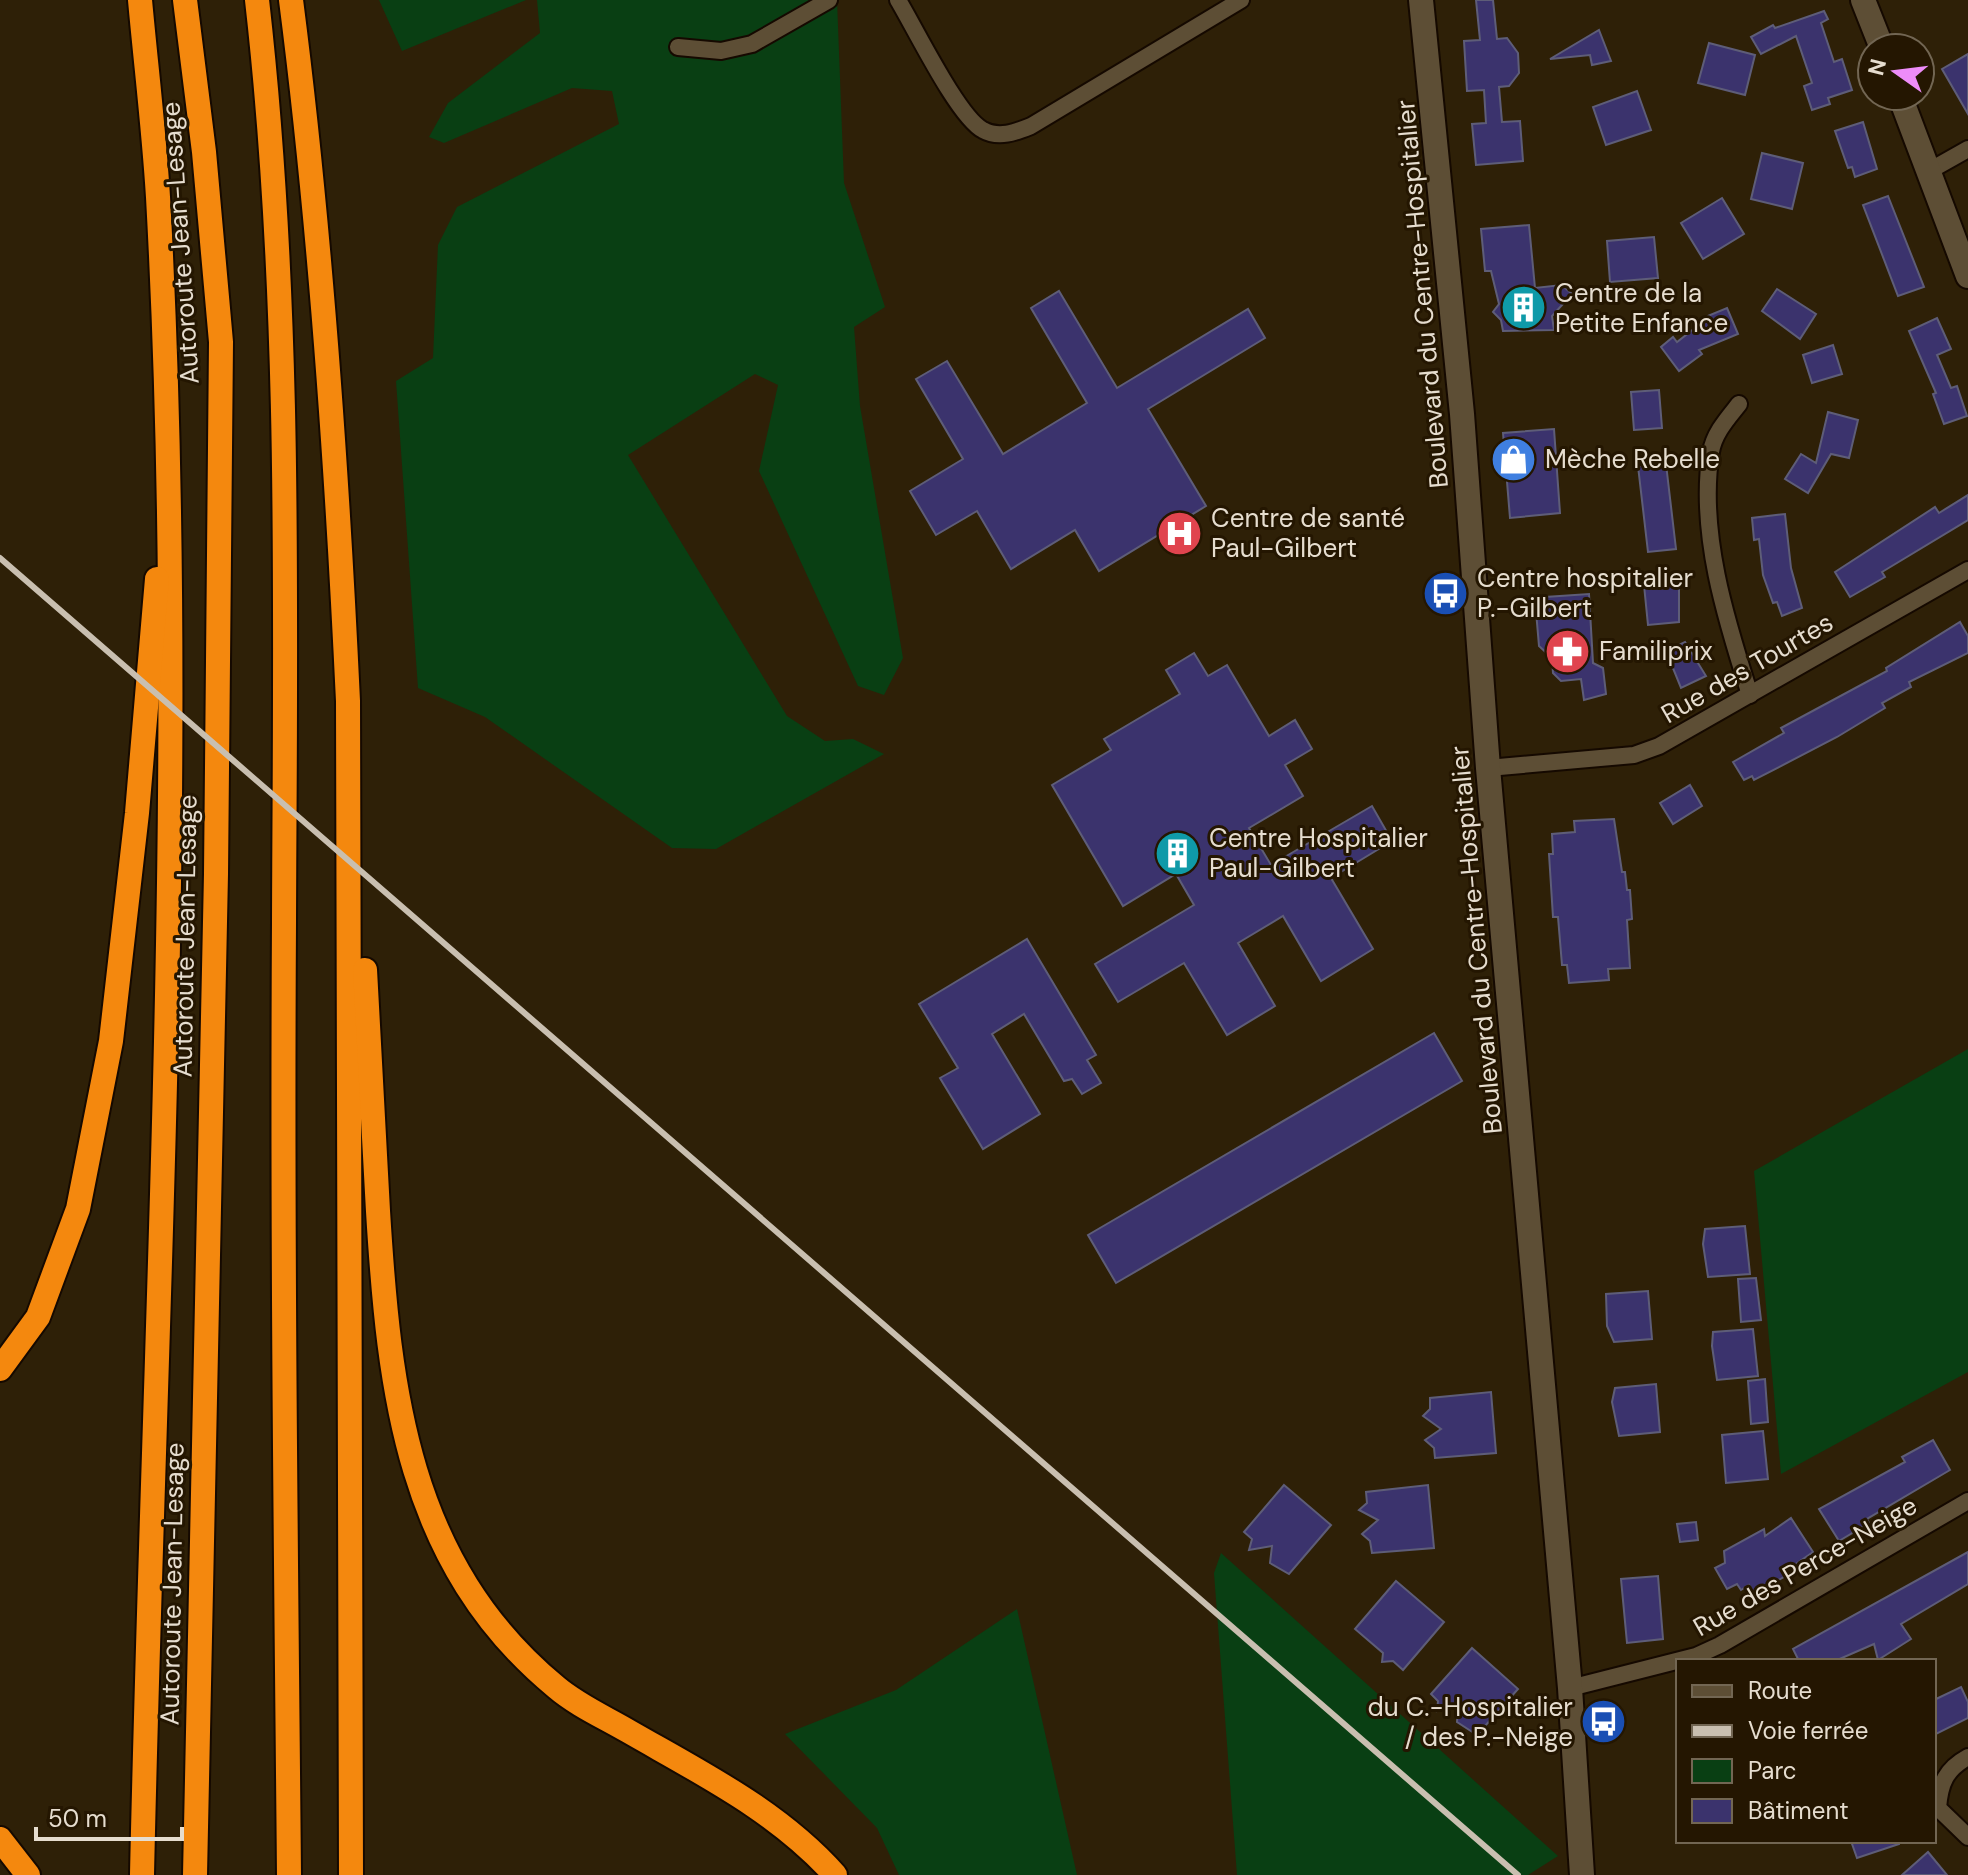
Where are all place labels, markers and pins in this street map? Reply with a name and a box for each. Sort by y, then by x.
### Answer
place label: Centre de la Petite Enfance [1555,276,1728,340]
building icon: Centre de la Petite Enfance [1500,284,1548,332]
shop icon: Mèche Rebelle [1490,435,1538,483]
place label: Mèche Rebelle [1545,442,1720,476]
place label: Centre de santé Paul-Gilbert [1211,501,1405,565]
hospital icon: Centre de santé Paul-Gilbert [1156,509,1204,557]
place label: Centre hospitalier P.-Gilbert [1477,561,1693,625]
bus stop icon: Centre hospitalier P.-Gilbert [1422,569,1470,617]
pharmacy icon: Familiprix [1544,627,1592,675]
place label: Familiprix [1599,634,1713,668]
place label: Centre Hospitalier Paul-Gilbert [1209,821,1428,885]
building icon: Centre Hospitalier Paul-Gilbert [1154,829,1202,877]
place label: du C.-Hospitalier / des P.-Neige [1368,1690,1573,1754]
bus stop icon: du C.-Hospitalier / des P.-Neige [1580,1698,1628,1746]

